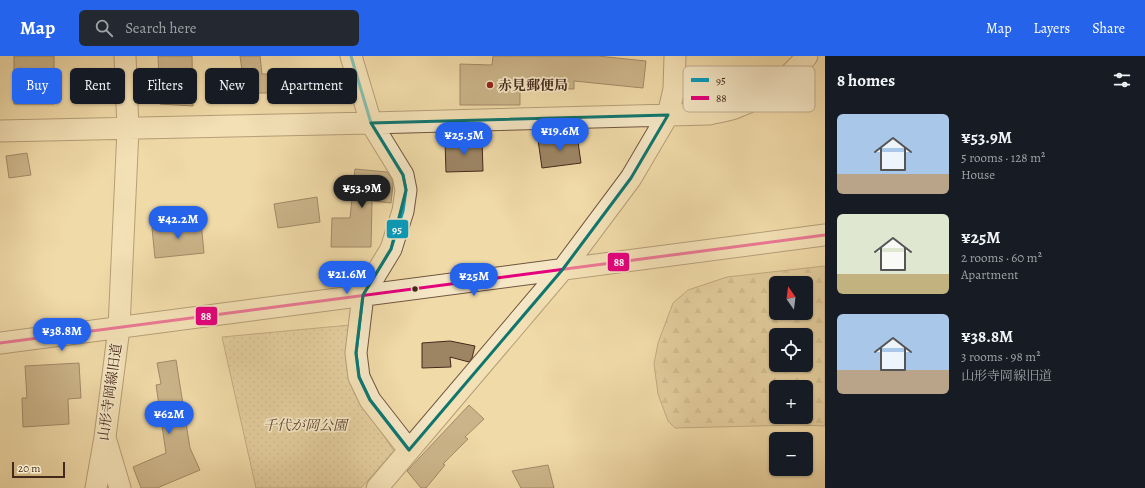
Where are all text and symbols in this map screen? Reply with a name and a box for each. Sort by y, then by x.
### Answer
search box [79,10,359,46]
text: Map [20,15,55,41]
icon: search [93,17,115,39]
text: Search here [125,18,197,38]
text: Map [986,19,1012,38]
text: Layers [1034,19,1070,38]
text: Share [1092,19,1125,38]
legend [683,66,815,112]
chip: Buy [12,68,62,104]
chip: Rent [70,68,125,104]
chip: Filters [133,68,197,104]
chip: New [205,68,259,104]
chip: Apartment [267,68,357,104]
text: 8 homes [837,69,895,92]
icon: filters [1111,69,1133,91]
text: 95 [716,73,726,88]
place label: 赤見郵便局 [498,76,568,95]
marker: 赤見郵便局 [485,80,495,90]
text: 88 [716,91,727,106]
pin: ¥19.6M [527,118,593,152]
pin: ¥25.5M [431,122,497,156]
text: ¥19.6M [541,122,579,139]
text: ¥25.5M [444,126,484,143]
text: ¥53.9M [961,126,1012,149]
icon: home [869,130,917,178]
text: 5 rooms · 128 m² [961,149,1045,166]
text: House [961,166,995,183]
pin: ¥53.9M [329,175,395,209]
text: ¥53.9M [342,179,382,196]
pin: ¥42.2M [145,206,211,240]
text: ¥42.2M [158,210,198,227]
line badge: 95 [386,219,409,239]
text: 95 [392,222,402,237]
text: ¥25M [961,226,1001,249]
icon: home [869,230,917,278]
text: 2 rooms · 60 m² [961,249,1042,266]
line badge: 88 [607,252,630,272]
text: 88 [614,255,624,270]
pin: ¥21.6M [314,261,380,295]
pin: ¥25M [450,263,498,297]
text: ¥21.6M [328,265,366,282]
text: Apartment [961,266,1019,283]
text: ¥25M [459,267,489,284]
north arrow [769,276,813,320]
map controls [769,276,813,476]
unlabelled marker [410,284,420,294]
line badge: 88 [195,306,218,326]
text: 88 [201,309,211,324]
pin: ¥38.8M [29,318,95,352]
text: ¥38.8M [42,322,82,339]
text: ¥38.8M [961,325,1013,348]
button: locate [769,328,813,372]
icon: home [869,330,917,378]
street label: 山形寺岡線旧道 [94,342,126,442]
text: 3 rooms · 98 m² [961,348,1040,365]
text: 山形寺岡線旧道 [961,367,1052,384]
button: + [769,380,813,424]
pin: ¥62M [145,401,193,435]
text: ¥62M [154,405,184,422]
park label: 千代が岡公園 [263,416,349,435]
button: − [769,432,813,476]
scale bar [12,460,65,479]
text: 20 m [18,461,40,476]

